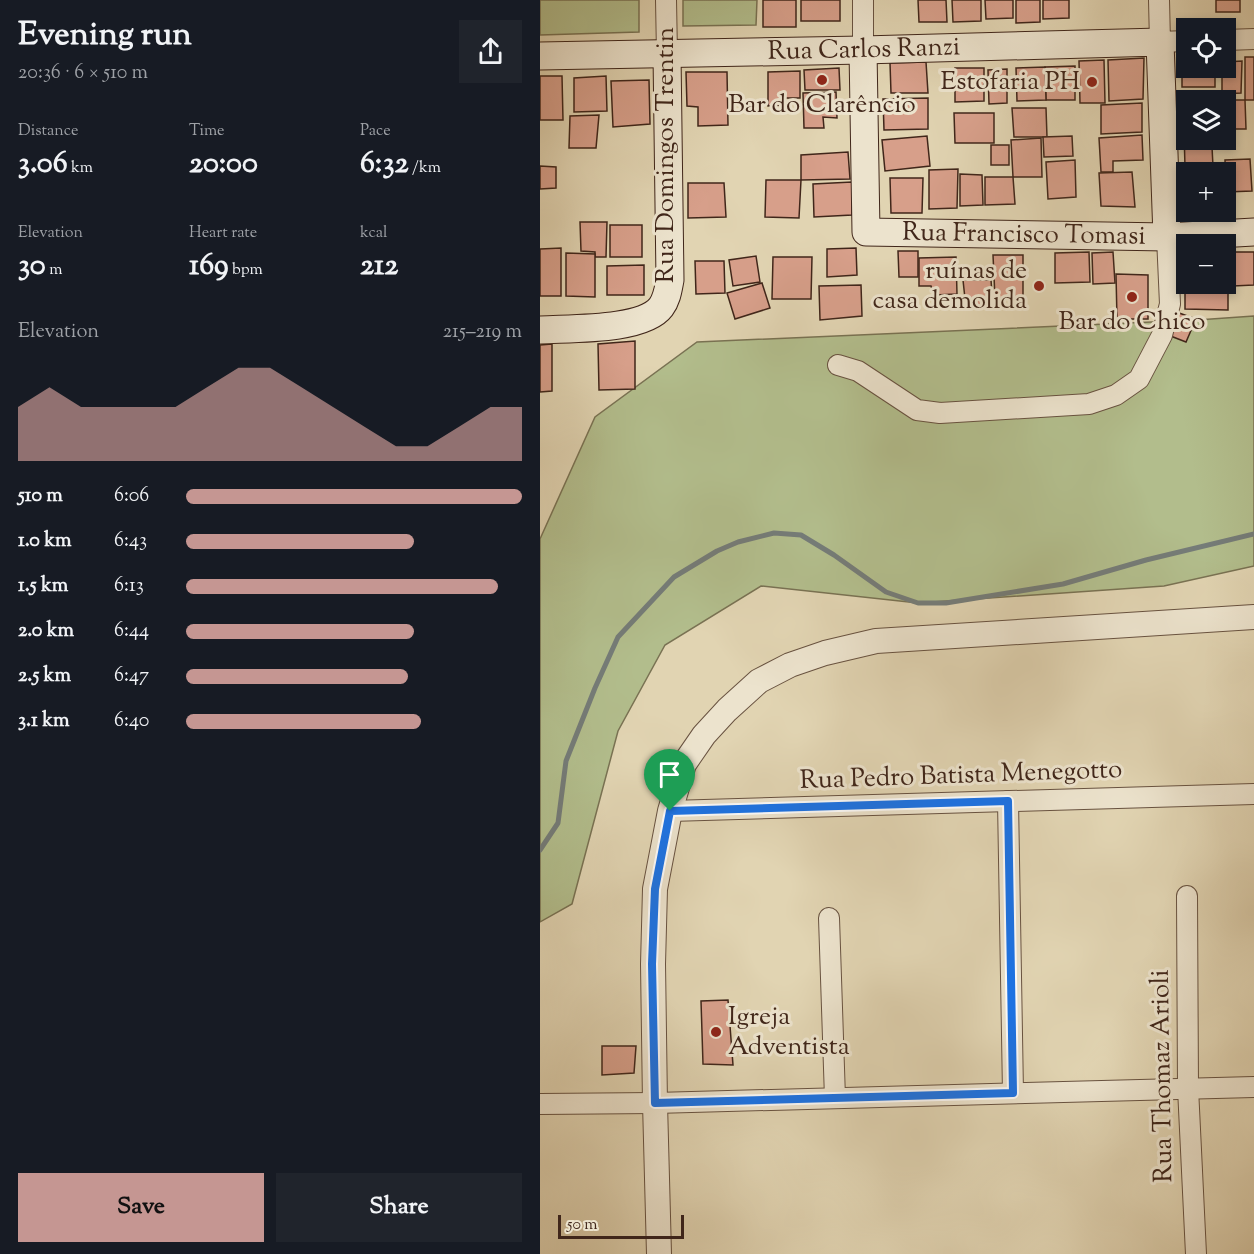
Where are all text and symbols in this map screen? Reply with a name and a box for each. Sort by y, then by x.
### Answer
text: Evening run [18,12,192,60]
map controls [1176,18,1236,294]
button: locate [1176,18,1236,78]
button: share [459,20,522,83]
street label: Rua Domingos Trentin [648,27,685,283]
street label: Rua Carlos Ranzi [767,29,961,70]
text: 20:36 · 6 × 510 m [18,59,148,88]
place label: Estofaria PH [940,64,1080,101]
marker: Bar do Clarêncio [815,73,829,87]
marker: Estofaria PH [1085,75,1099,89]
place label: Bar do Clarêncio [728,87,916,124]
button: layers [1176,90,1236,150]
text: Distance [18,120,78,143]
text: Time [189,120,225,143]
text: Pace [360,120,391,143]
text: 3.06 [18,143,68,186]
text: 20:00 [189,143,258,186]
text: 6:32 [360,143,409,186]
text: km [68,157,93,180]
text: /km [409,157,441,180]
button: + [1176,162,1236,222]
street label: Rua Francisco Tomasi [902,214,1146,255]
text: Elevation [18,222,83,245]
text: Heart rate [189,222,257,245]
text: kcal [360,222,388,245]
button: − [1176,234,1236,294]
text: 30 [18,245,46,288]
text: 169 [189,245,229,288]
text: 212 [360,245,398,288]
place label: ruínas de casa demolida [872,253,1027,320]
text: m [46,259,62,282]
text: bpm [229,259,263,282]
marker: ruínas de casa demolida [1032,279,1046,293]
marker: Bar do Chico [1125,290,1139,304]
place label: Bar do Chico [1059,304,1205,341]
text: Elevation [18,318,99,347]
text: 215–219 m [443,318,522,347]
text: 510 m [18,482,63,511]
text: 6:06 [114,482,149,511]
text: 1.0 km [18,527,72,556]
text: 6:43 [114,527,147,556]
text: 1.5 km [18,572,68,601]
text: 6:13 [114,572,144,601]
text: 2.0 km [18,617,74,646]
text: 6:44 [114,617,149,646]
text: 2.5 km [18,662,71,691]
text: 6:47 [114,662,149,691]
text: 3.1 km [18,707,70,736]
text: 6:40 [114,707,149,736]
pin [644,749,695,811]
street label: Rua Pedro Batista Menegotto [799,752,1123,800]
icon: arrive [653,758,686,791]
street label: Rua Thomaz Arioli [1143,969,1183,1183]
place label: Igreja Adventista [728,999,850,1066]
marker: Igreja Adventista [709,1025,723,1039]
button: Save [18,1173,264,1242]
button: Share [276,1173,522,1242]
scale bar [558,1212,684,1240]
text: 50 m [567,1214,598,1237]

